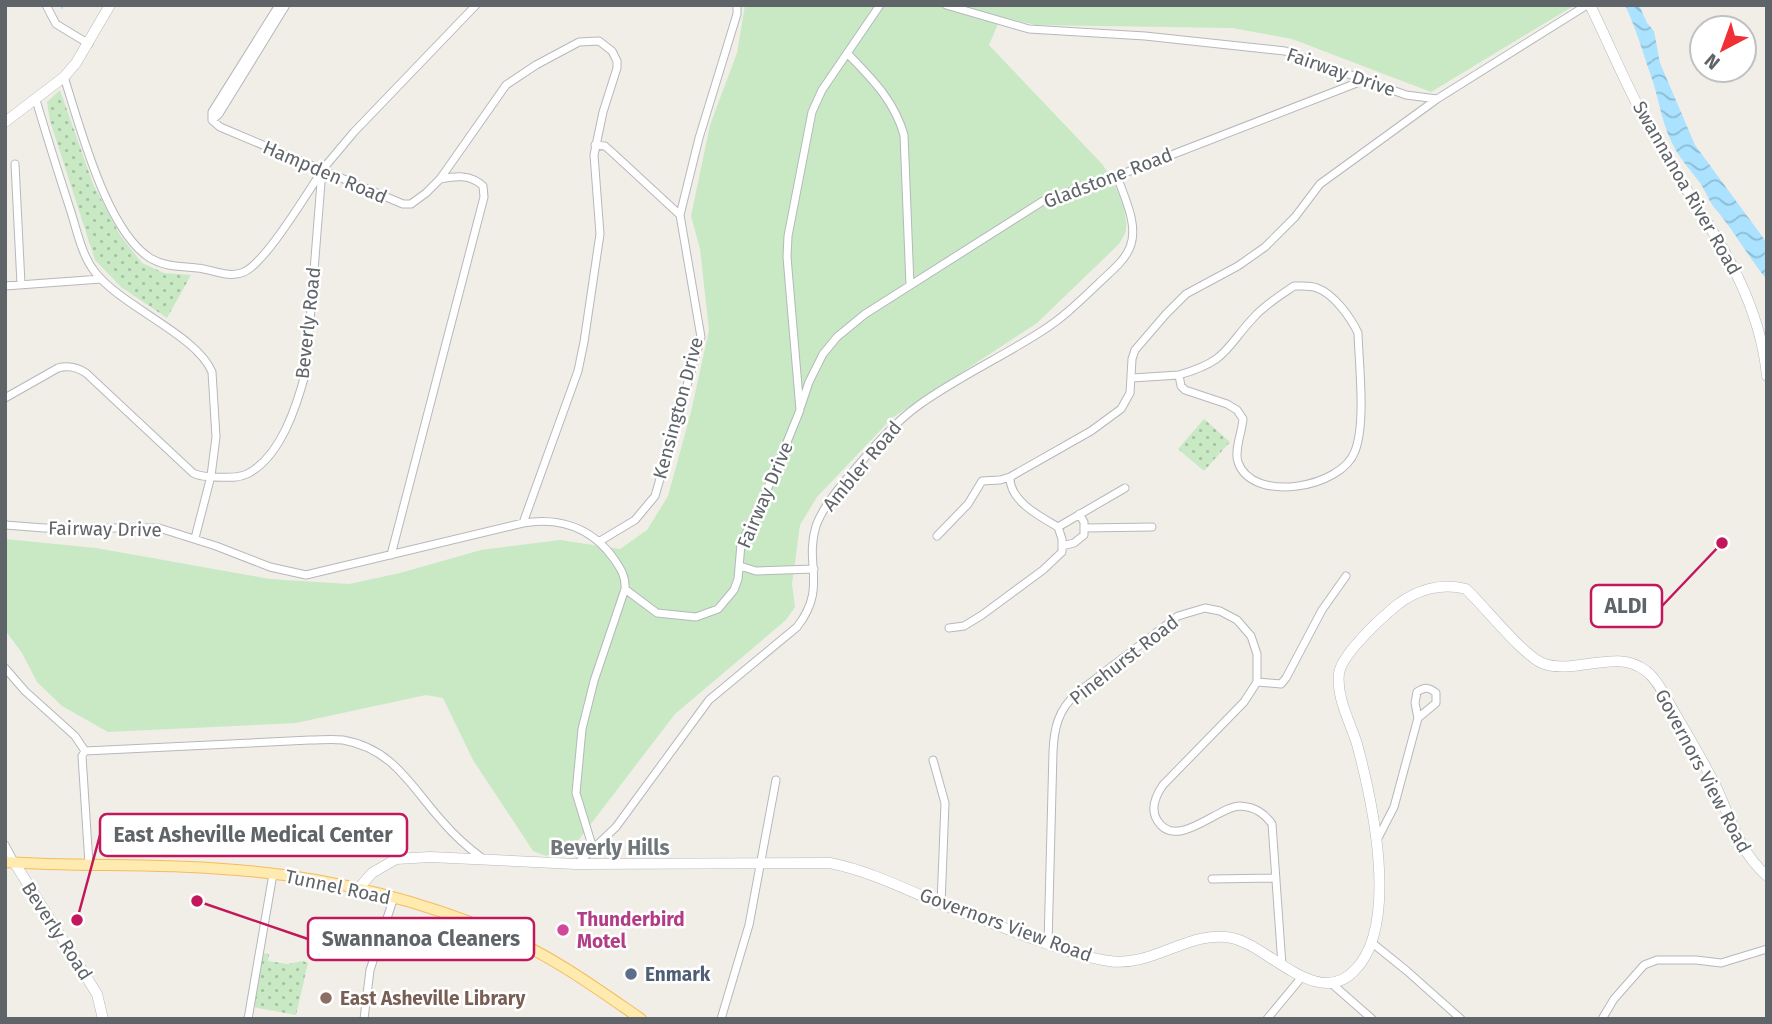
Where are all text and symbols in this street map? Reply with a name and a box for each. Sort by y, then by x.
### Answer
north arrow [1688,14,1758,84]
street label: Fairway Drive [1284,43,1398,101]
text: N [1700,49,1724,74]
street label: Swannanoa River Road [1628,97,1746,279]
street label: Hampden Road [260,136,390,208]
street label: Gladstone Road [1040,143,1176,213]
street label: Beverly Road [291,266,325,380]
street label: Kensington Drive [648,334,708,482]
street label: Ambler Road [818,416,906,516]
street label: Fairway Drive [732,438,798,552]
street label: Fairway Drive [48,517,162,541]
callout: ALDI [1591,585,1662,627]
text: ALDI [1604,593,1648,619]
street label: Pinehurst Road [1065,610,1183,710]
street label: Governors View Road [1650,685,1756,857]
callout: East Asheville Medical Center [100,814,407,856]
text: East Asheville Medical Center [113,822,393,848]
district label: Beverly Hills [550,835,670,861]
street label: Tunnel Road [283,865,393,909]
street label: Beverly Road [17,878,97,984]
street label: Governors View Road [917,883,1095,967]
place label: Thunderbird Motel [577,908,685,953]
callout: Swannanoa Cleaners [308,918,534,960]
marker: Thunderbird Motel [555,922,571,938]
text: Swannanoa Cleaners [322,926,520,952]
place label: Enmark [645,963,711,986]
marker: Enmark [623,966,639,982]
place label: East Asheville Library [340,987,525,1010]
marker: East Asheville Library [318,990,334,1006]

